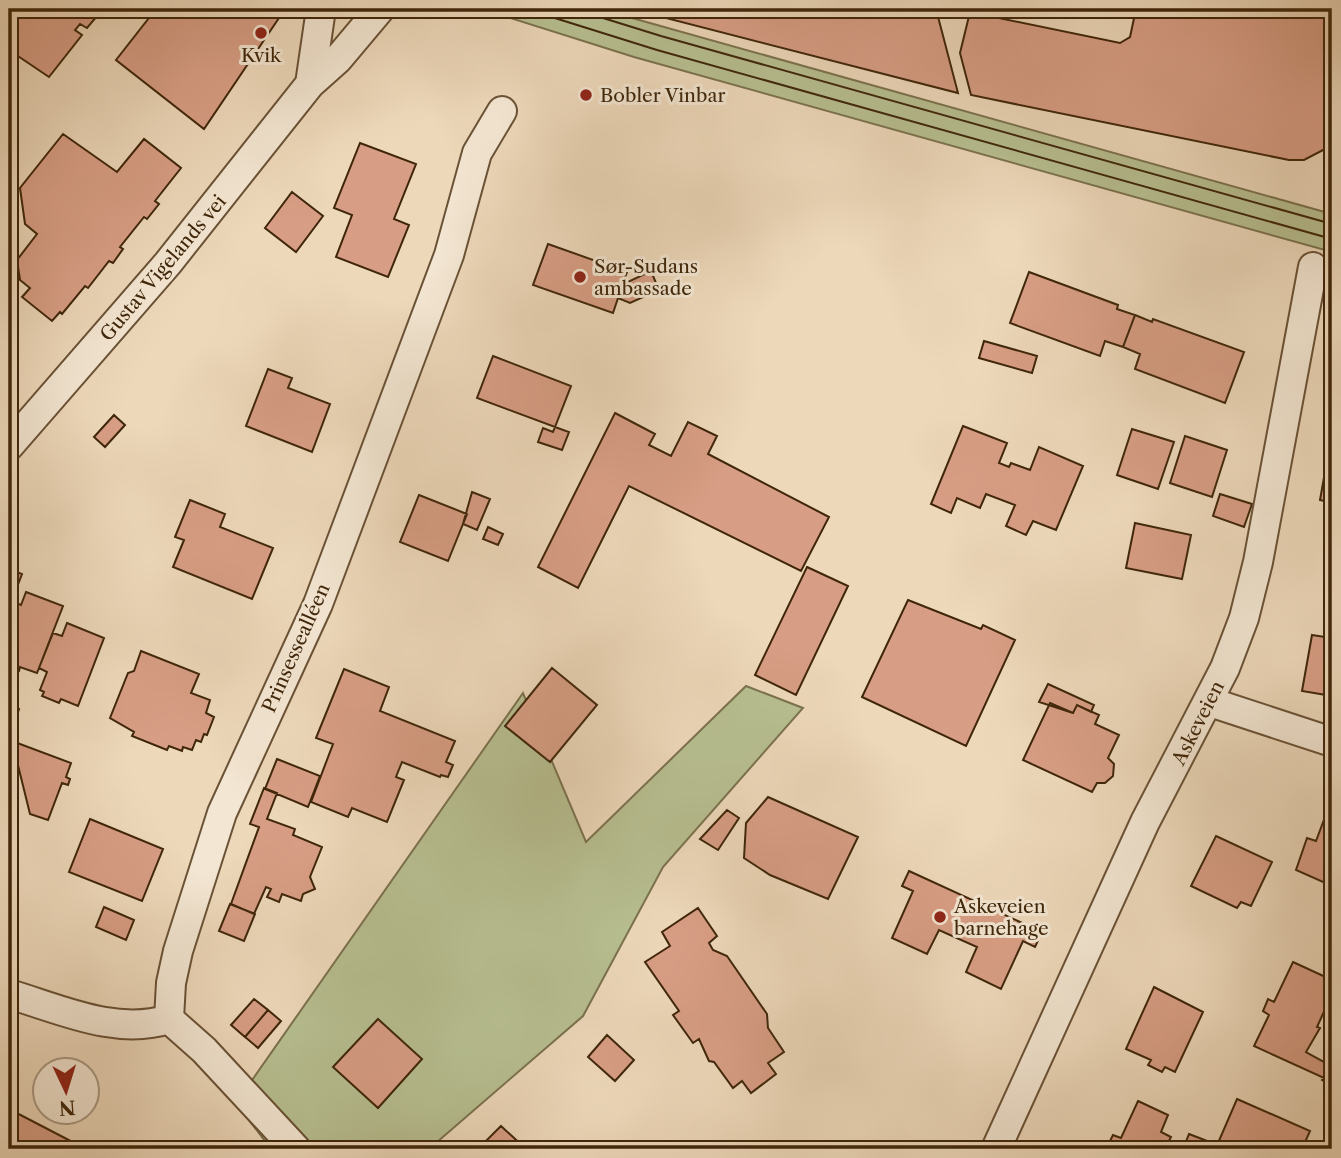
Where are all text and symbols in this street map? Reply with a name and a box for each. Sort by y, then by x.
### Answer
marker: Kvik [253,25,269,41]
place label: Kvik [241,44,282,67]
place label: Bobler Vinbar [600,84,726,107]
marker: Bobler Vinbar [578,87,594,103]
street label: Gustav Vigelands vei [95,190,231,346]
place label: Sør-Sudans ambassade [594,255,698,300]
marker: Sør-Sudans ambassade [572,269,588,285]
street label: Prinsessealléen [257,580,335,716]
street label: Askeveien [1167,677,1229,770]
place label: Askeveien barnehage [953,895,1049,940]
marker: Askeveien barnehage [932,909,948,925]
north arrow [32,1056,102,1126]
text: N [58,1095,76,1120]

